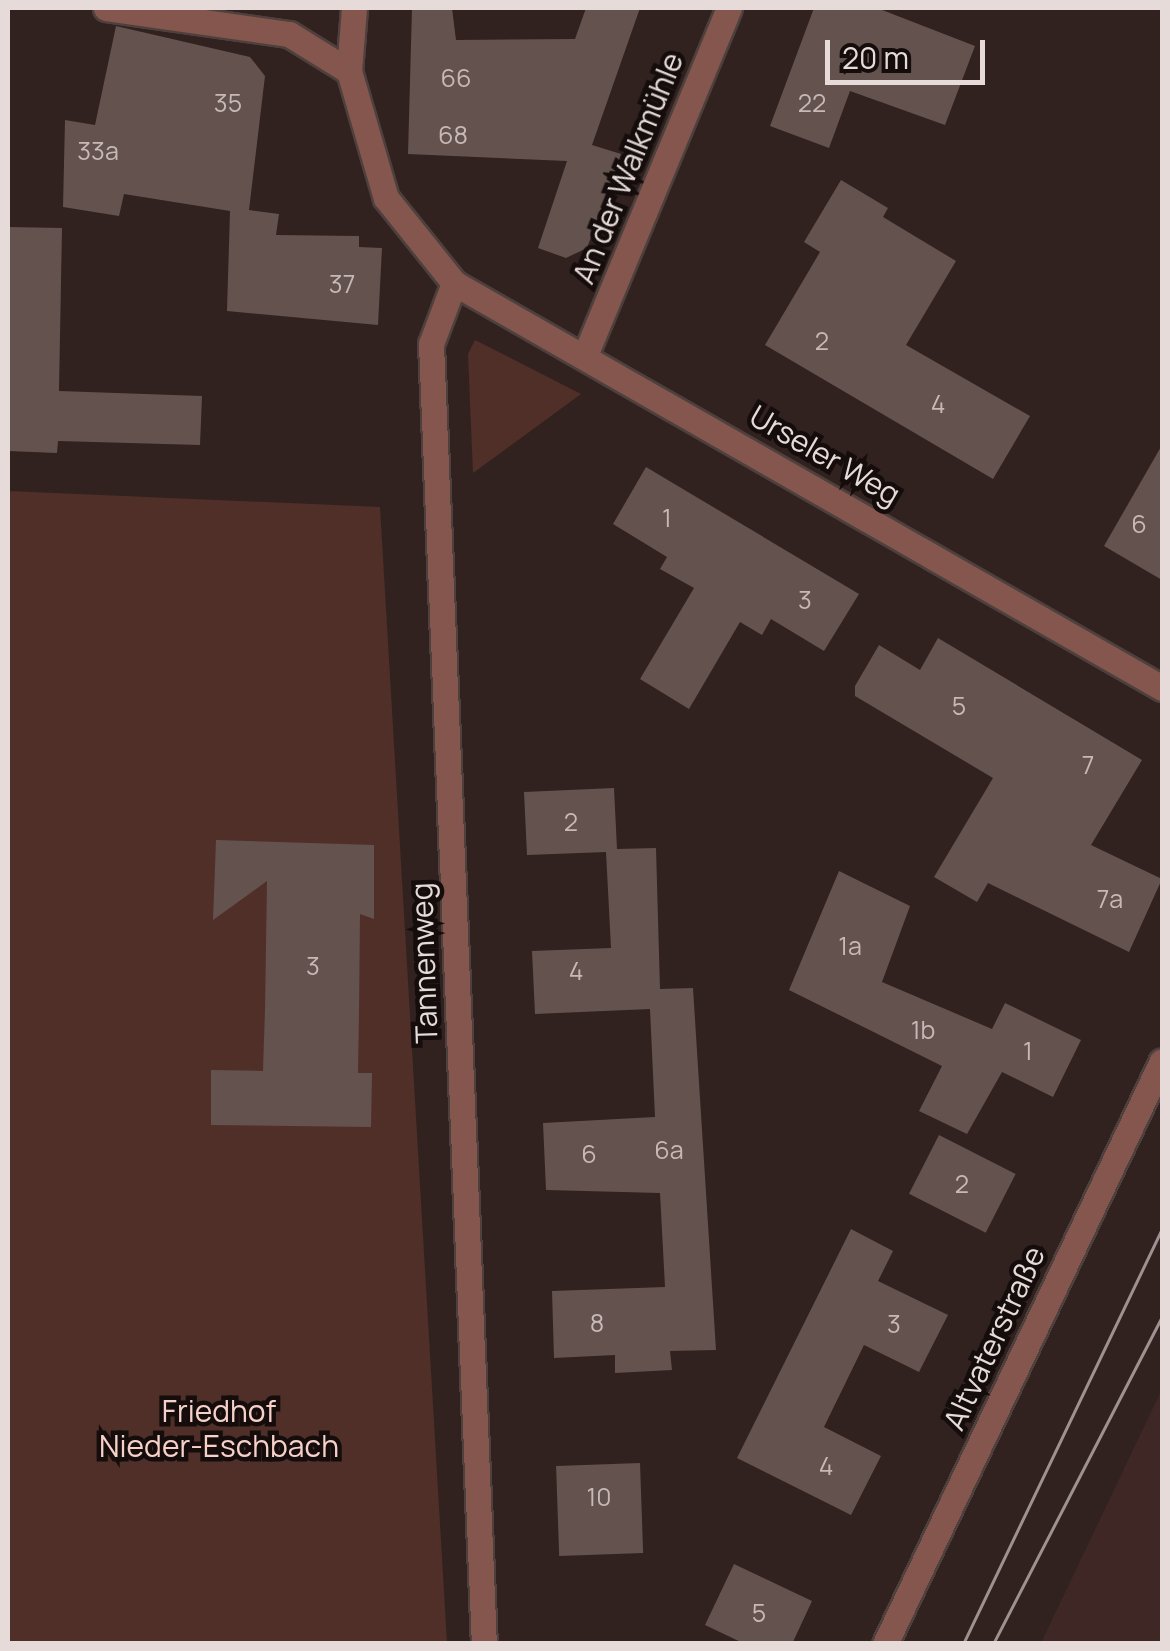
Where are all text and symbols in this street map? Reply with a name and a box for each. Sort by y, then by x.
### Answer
scale bar [830,20,990,82]
text: 20 m [842,37,909,78]
street label: An der Walkmühle [565,47,691,289]
house number: 66 [440,63,472,93]
house number: 35 [214,88,242,118]
house number: 22 [798,88,826,118]
house number: 68 [438,120,468,150]
house number: 33a [77,136,119,166]
house number: 37 [329,269,355,299]
house number: 2 [815,326,829,356]
house number: 4 [931,389,945,419]
street label: Urseler Weg [743,398,907,512]
house number: 1 [662,503,672,533]
house number: 6 [1131,509,1147,539]
house number: 3 [798,585,812,615]
house number: 5 [952,691,966,721]
house number: 7 [1082,750,1094,780]
house number: 2 [564,807,578,837]
street label: Tannenweg [403,882,445,1044]
house number: 7a [1097,884,1123,914]
house number: 1a [838,931,862,961]
house number: 3 [306,951,320,981]
house number: 4 [569,956,583,986]
house number: 1b [911,1015,935,1045]
house number: 1 [1023,1036,1033,1066]
house number: 6a [654,1135,684,1165]
house number: 6 [581,1139,597,1169]
house number: 2 [955,1169,969,1199]
street label: Altvaterstraße [936,1241,1052,1435]
house number: 8 [590,1308,604,1338]
house number: 3 [887,1309,901,1339]
park label: Friedhof Nieder-Eschbach [99,1393,339,1464]
house number: 4 [819,1451,833,1481]
house number: 10 [587,1482,611,1512]
house number: 5 [752,1598,766,1628]

